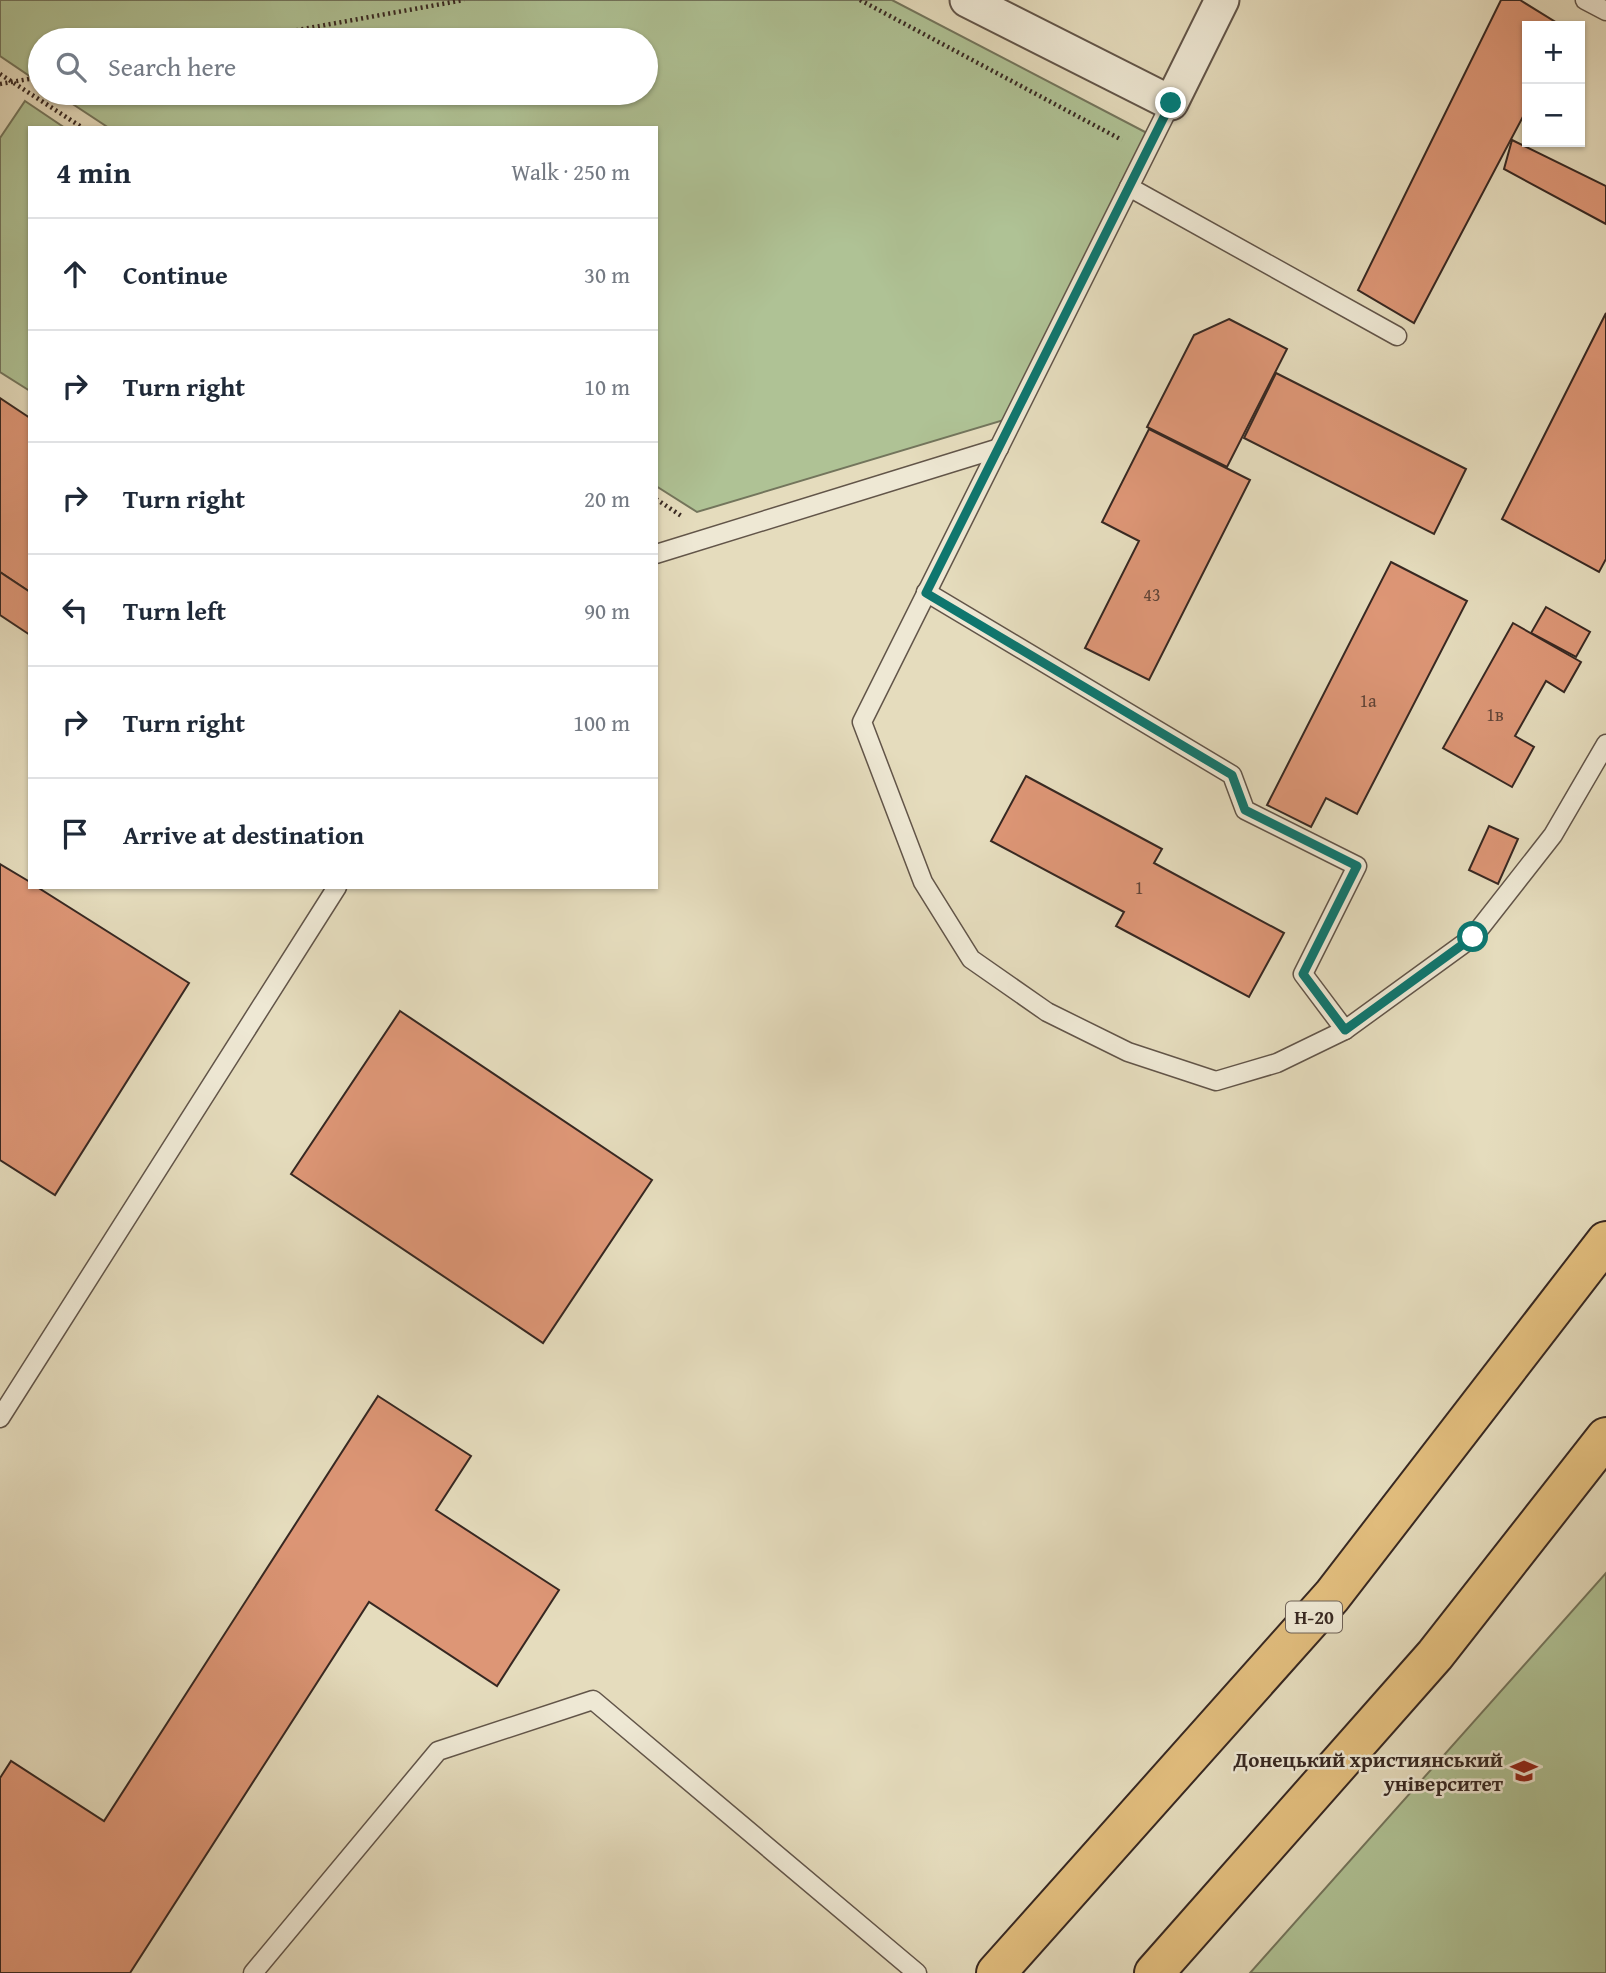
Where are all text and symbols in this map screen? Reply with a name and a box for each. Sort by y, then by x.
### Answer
map controls [1522,21,1585,147]
button: + [1522,21,1585,84]
search box [28,28,658,105]
text: Search here [108,47,236,86]
icon: search [52,48,90,86]
button: − [1522,84,1585,147]
route end [1155,87,1186,118]
text: 4 min [56,150,131,194]
text: Walk · 250 m [511,155,630,188]
icon: ahead [56,255,94,293]
text: Continue [123,255,228,294]
text: 30 m [584,258,630,291]
icon: right [56,367,94,405]
text: Turn right [123,367,245,406]
text: 10 m [584,370,630,403]
icon: right [56,479,94,517]
text: Turn right [123,479,245,518]
text: 20 m [584,482,630,515]
house number: 43 [1143,581,1161,608]
icon: left [56,591,94,629]
text: Turn left [123,591,226,630]
text: 90 m [584,594,630,627]
house number: 1а [1359,687,1377,714]
house number: 1в [1486,701,1504,728]
icon: right [56,703,94,741]
text: Turn right [123,703,245,742]
text: 100 m [573,706,630,739]
icon: arrive [56,815,94,853]
text: Arrive at destination [123,815,364,854]
house number: 1 [1135,874,1143,901]
route start [1457,921,1488,952]
road number: Н-20 [1286,1602,1342,1632]
place label: Донецький християнський університет [1233,1744,1504,1799]
school or university icon: Донецький християнський університет [1509,1756,1539,1786]

